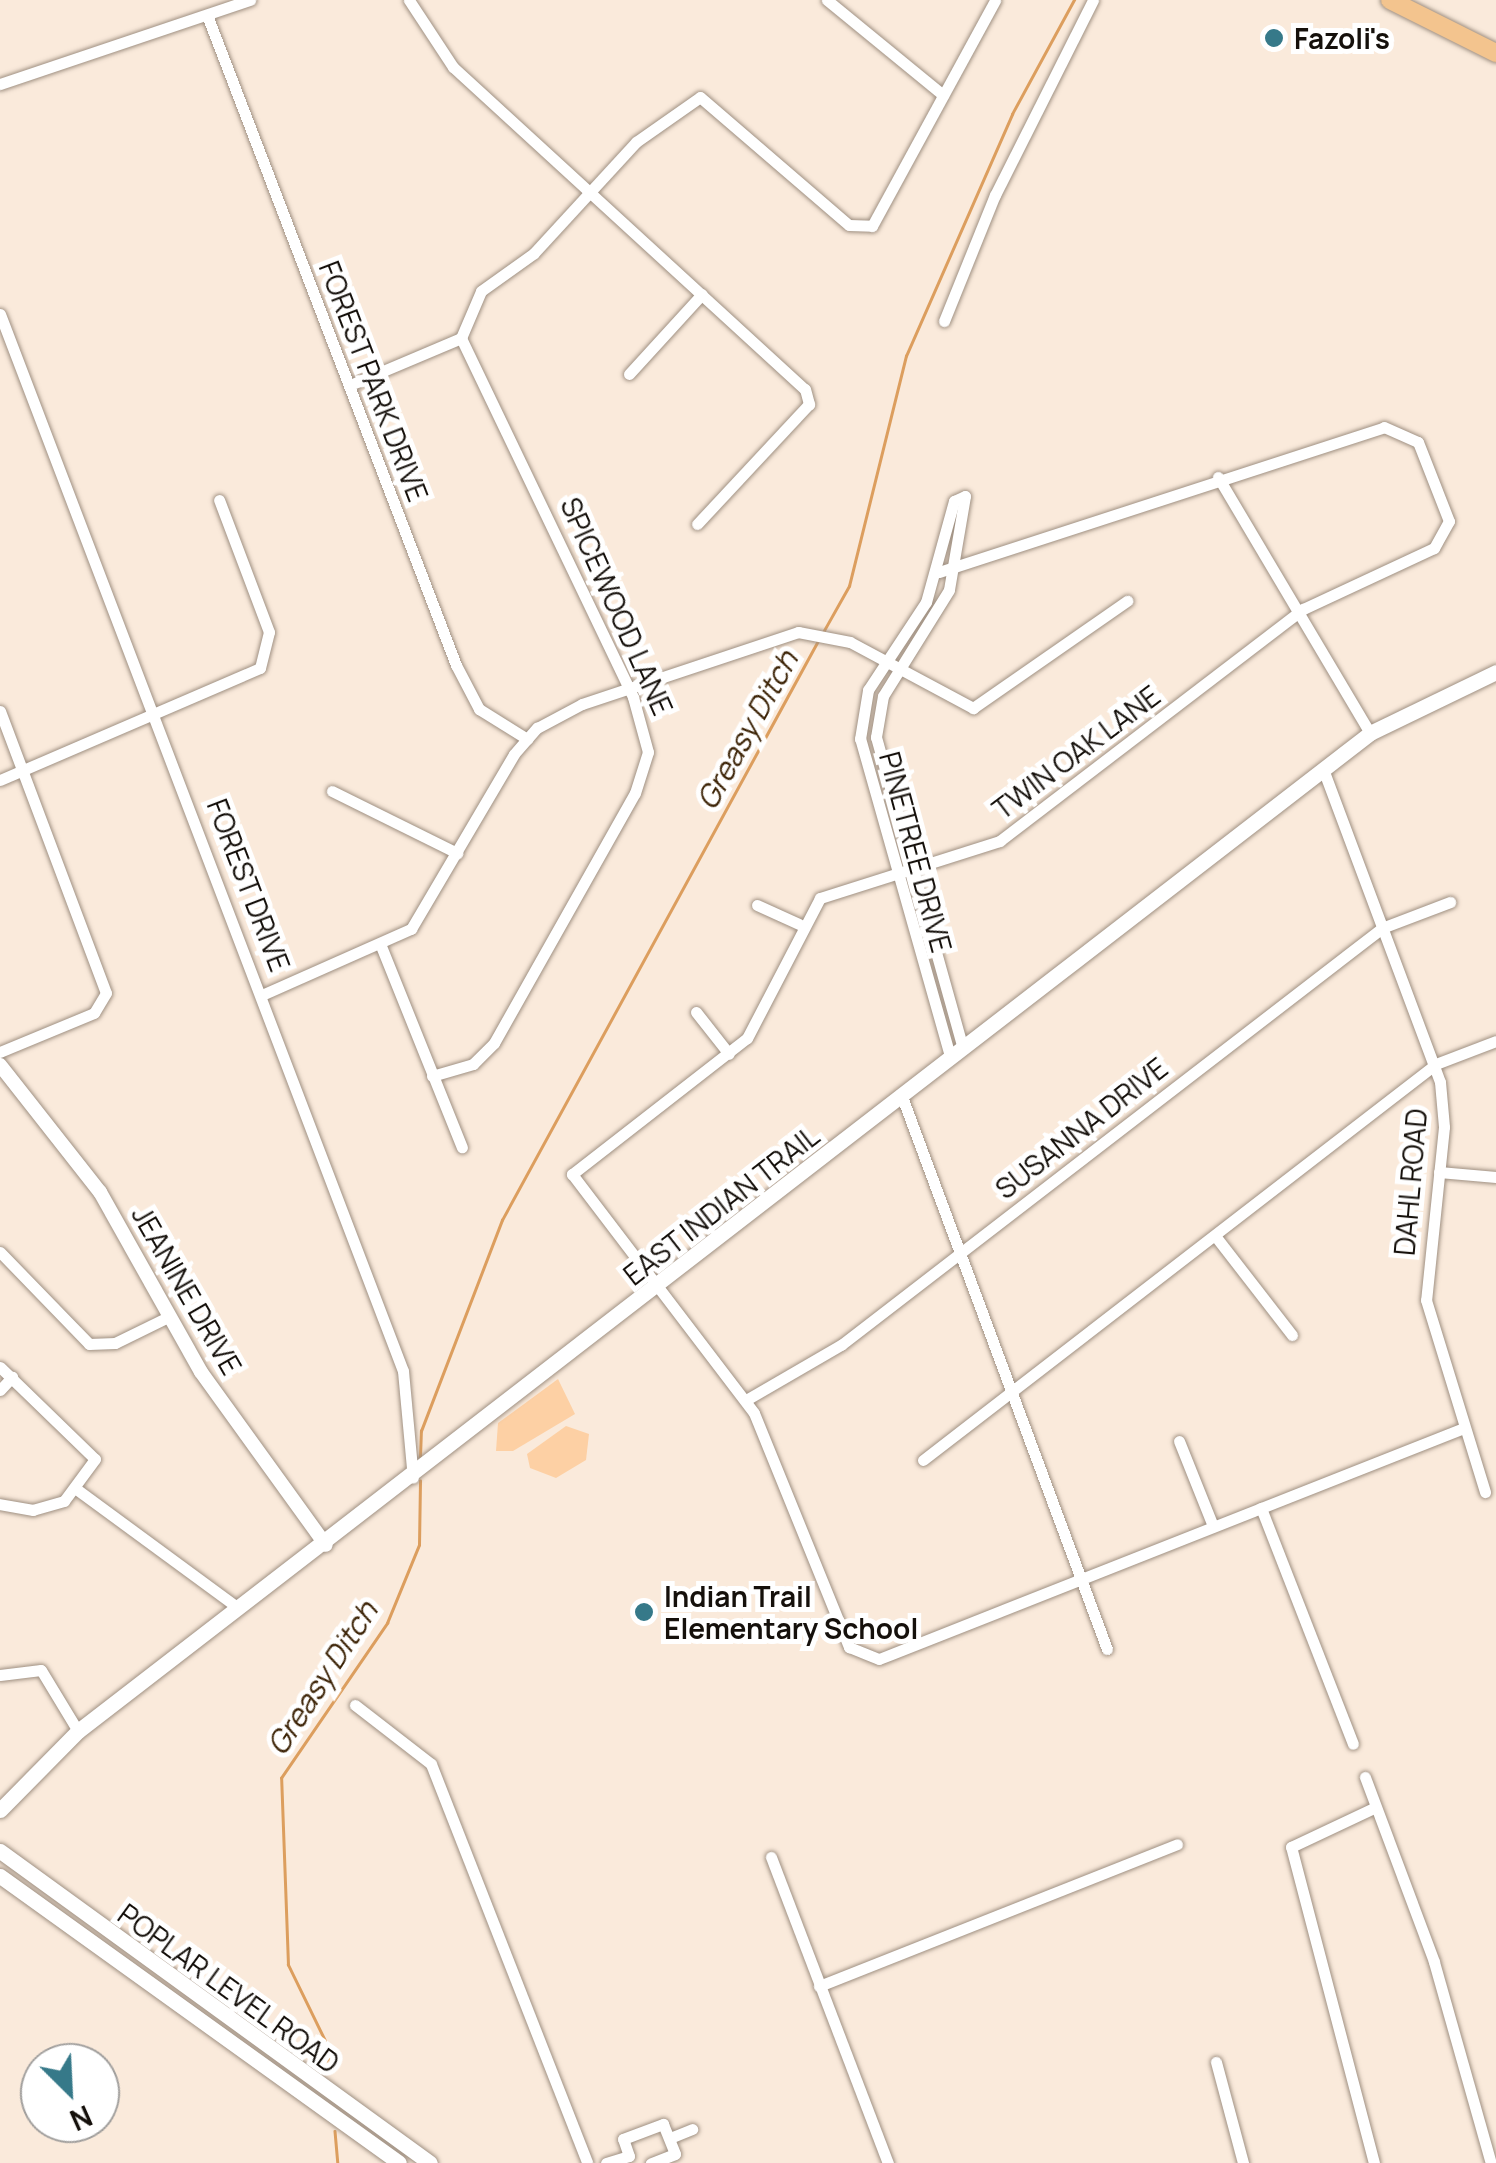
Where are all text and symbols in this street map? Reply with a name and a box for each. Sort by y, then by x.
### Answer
place label: Fazoli's [1294,21,1390,55]
marker: Fazoli's [1263,27,1285,49]
street label: FOREST PARK DRIVE [312,256,436,506]
street label: SPICEWOOD LANE [554,492,680,720]
water label: Greasy Ditch [689,645,805,815]
street label: TWIN OAK LANE [986,678,1166,826]
street label: PINETREE DRIVE [873,748,959,956]
street label: FOREST DRIVE [201,794,297,976]
street label: SUSANNA DRIVE [988,1051,1174,1205]
street label: DAHL ROAD [1387,1106,1433,1258]
street label: EAST INDIAN TRAIL [616,1118,826,1292]
street label: JEANINE DRIVE [125,1200,249,1380]
place label: Indian Trail Elementary School [664,1579,918,1645]
water label: Greasy Ditch [259,1595,385,1761]
marker: Indian Trail Elementary School [633,1601,655,1623]
street label: POPLAR LEVEL ROAD [111,1896,347,2080]
north arrow [20,2043,120,2143]
text: N [64,2097,98,2140]

